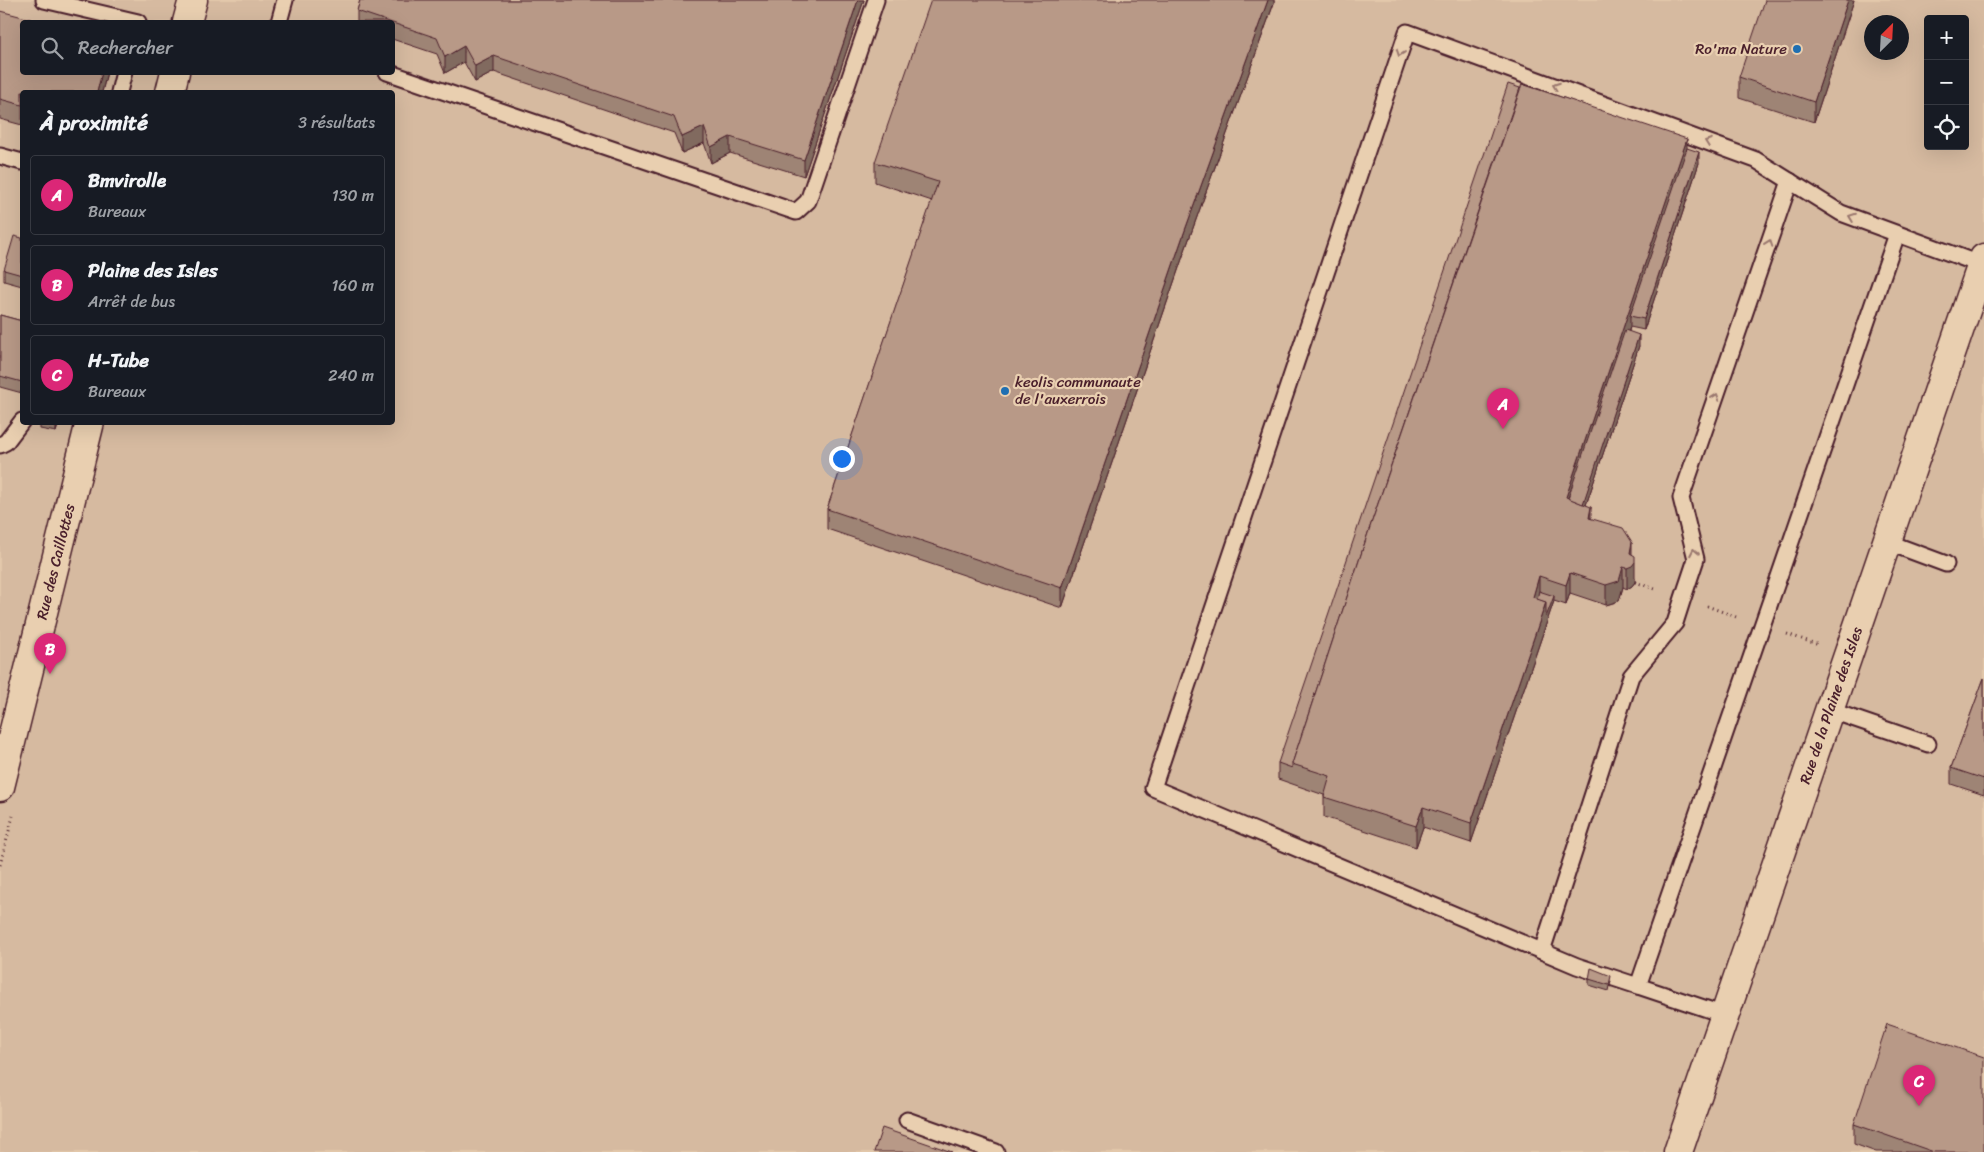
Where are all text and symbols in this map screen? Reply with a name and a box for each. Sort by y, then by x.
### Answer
north arrow [1864,15,1909,60]
map controls [1924,15,1969,150]
button: + [1924,15,1969,60]
search box [20,20,395,75]
text: Rechercher [78,31,173,64]
icon: search [38,34,66,62]
place label: Ro'ma Nature [1695,36,1787,62]
marker: Ro'ma Nature [1791,43,1803,55]
one-way arrow [1396,48,1406,57]
button: − [1924,60,1969,105]
one-way arrow [1552,82,1560,92]
text: À proximité [40,104,148,142]
button: locate [1924,105,1969,150]
text: 3 résultats [298,108,375,137]
one-way arrow [1704,138,1713,148]
text: Bmvirolle [88,164,166,197]
text: A [52,181,62,210]
text: 130 m [332,181,374,210]
text: Bureaux [88,197,146,226]
one-way arrow [1848,213,1856,223]
one-way arrow [1763,239,1773,248]
text: Plaine des Isles [88,254,218,287]
text: B [52,271,62,300]
text: 160 m [331,271,374,300]
text: Arrêt de bus [88,287,175,316]
text: H-Tube [88,344,149,377]
text: C [52,361,62,390]
text: 240 m [328,361,374,390]
place label: keolis communaute de l'auxerrois [1015,369,1141,412]
text: Bureaux [88,377,146,406]
marker: keolis communaute de l'auxerrois [999,385,1011,397]
pin: A [1487,388,1519,429]
one-way arrow [1710,393,1720,401]
your location [829,446,855,472]
street label: Rue des Caillottes [29,501,82,623]
one-way arrow [1689,547,1699,556]
street label: Rue de la Plaine des Isles [1792,623,1870,787]
pin: B [34,633,66,674]
pin: C [1903,1065,1935,1106]

